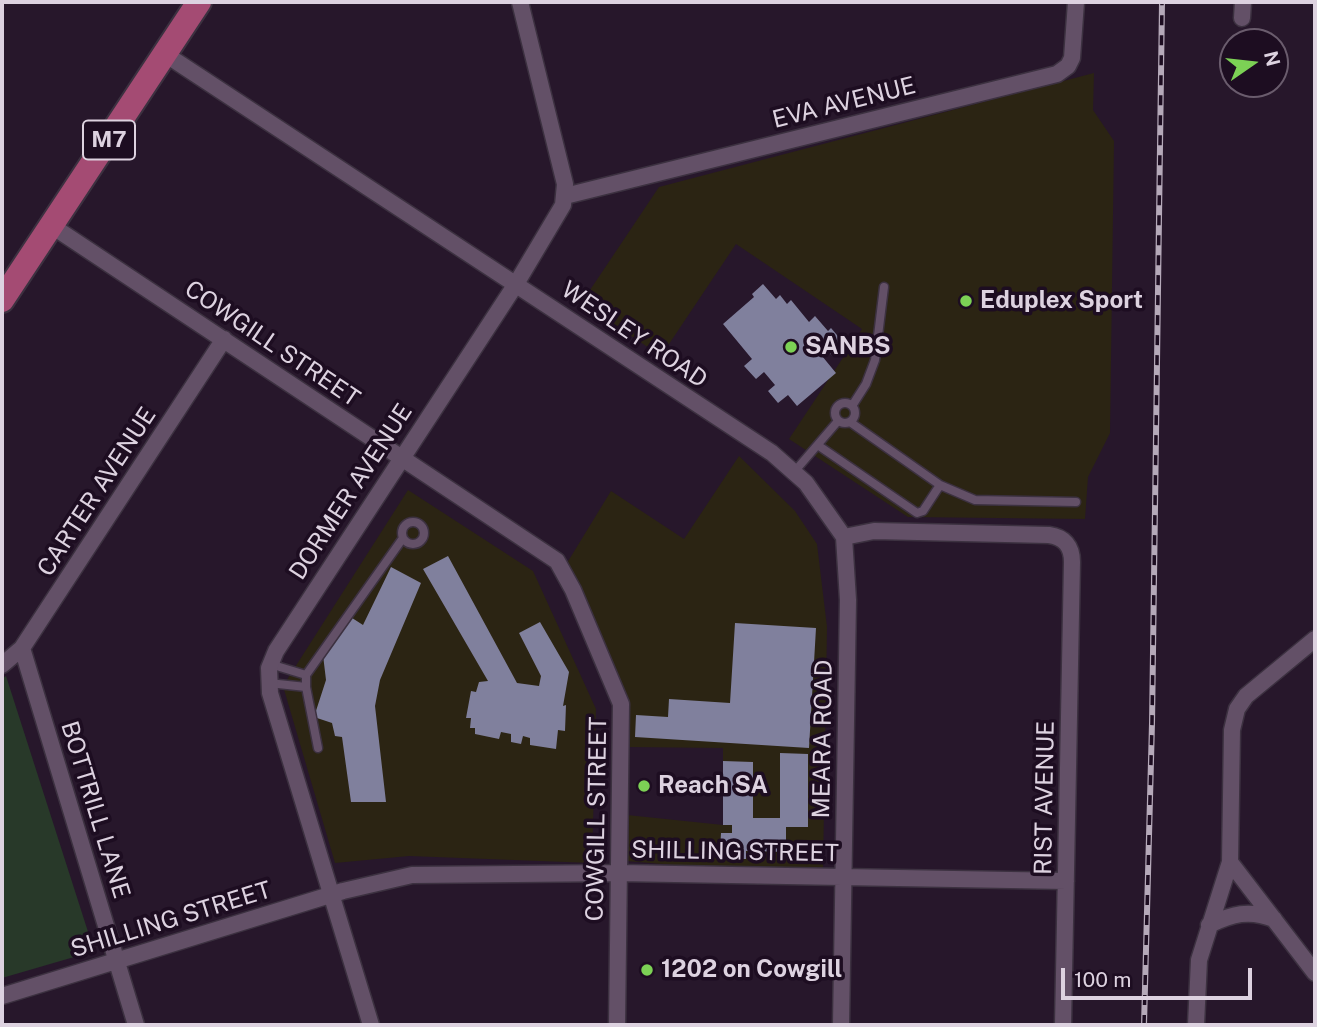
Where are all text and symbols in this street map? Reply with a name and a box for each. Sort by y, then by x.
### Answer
north arrow [1219,28,1289,98]
text: N [1260,49,1285,68]
street label: EVA AVENUE [769,71,919,135]
road number: M7 [83,120,135,160]
street label: COWGILL STREET [179,275,365,413]
street label: WESLEY ROAD [556,276,712,394]
place label: Eduplex Sport [980,287,1143,315]
marker: Eduplex Sport [958,293,974,309]
place label: SANBS [805,333,891,361]
marker: SANBS [783,339,799,355]
street label: DORMER AVENUE [283,399,419,585]
street label: CARTER AVENUE [32,402,162,582]
street label: MEARA ROAD [807,659,839,819]
street label: COWGILL STREET [581,716,613,922]
street label: BOTTRILL LANE [54,718,136,902]
street label: RIST AVENUE [1029,721,1061,875]
place label: Reach SA [658,772,768,800]
marker: Reach SA [636,778,652,794]
street label: SHILLING STREET [631,836,839,868]
street label: SHILLING STREET [67,876,275,964]
scale bar [1065,954,1256,998]
place label: 1202 on Cowgill [661,956,842,984]
marker: 1202 on Cowgill [639,962,655,978]
text: 100 m [1074,967,1131,992]

